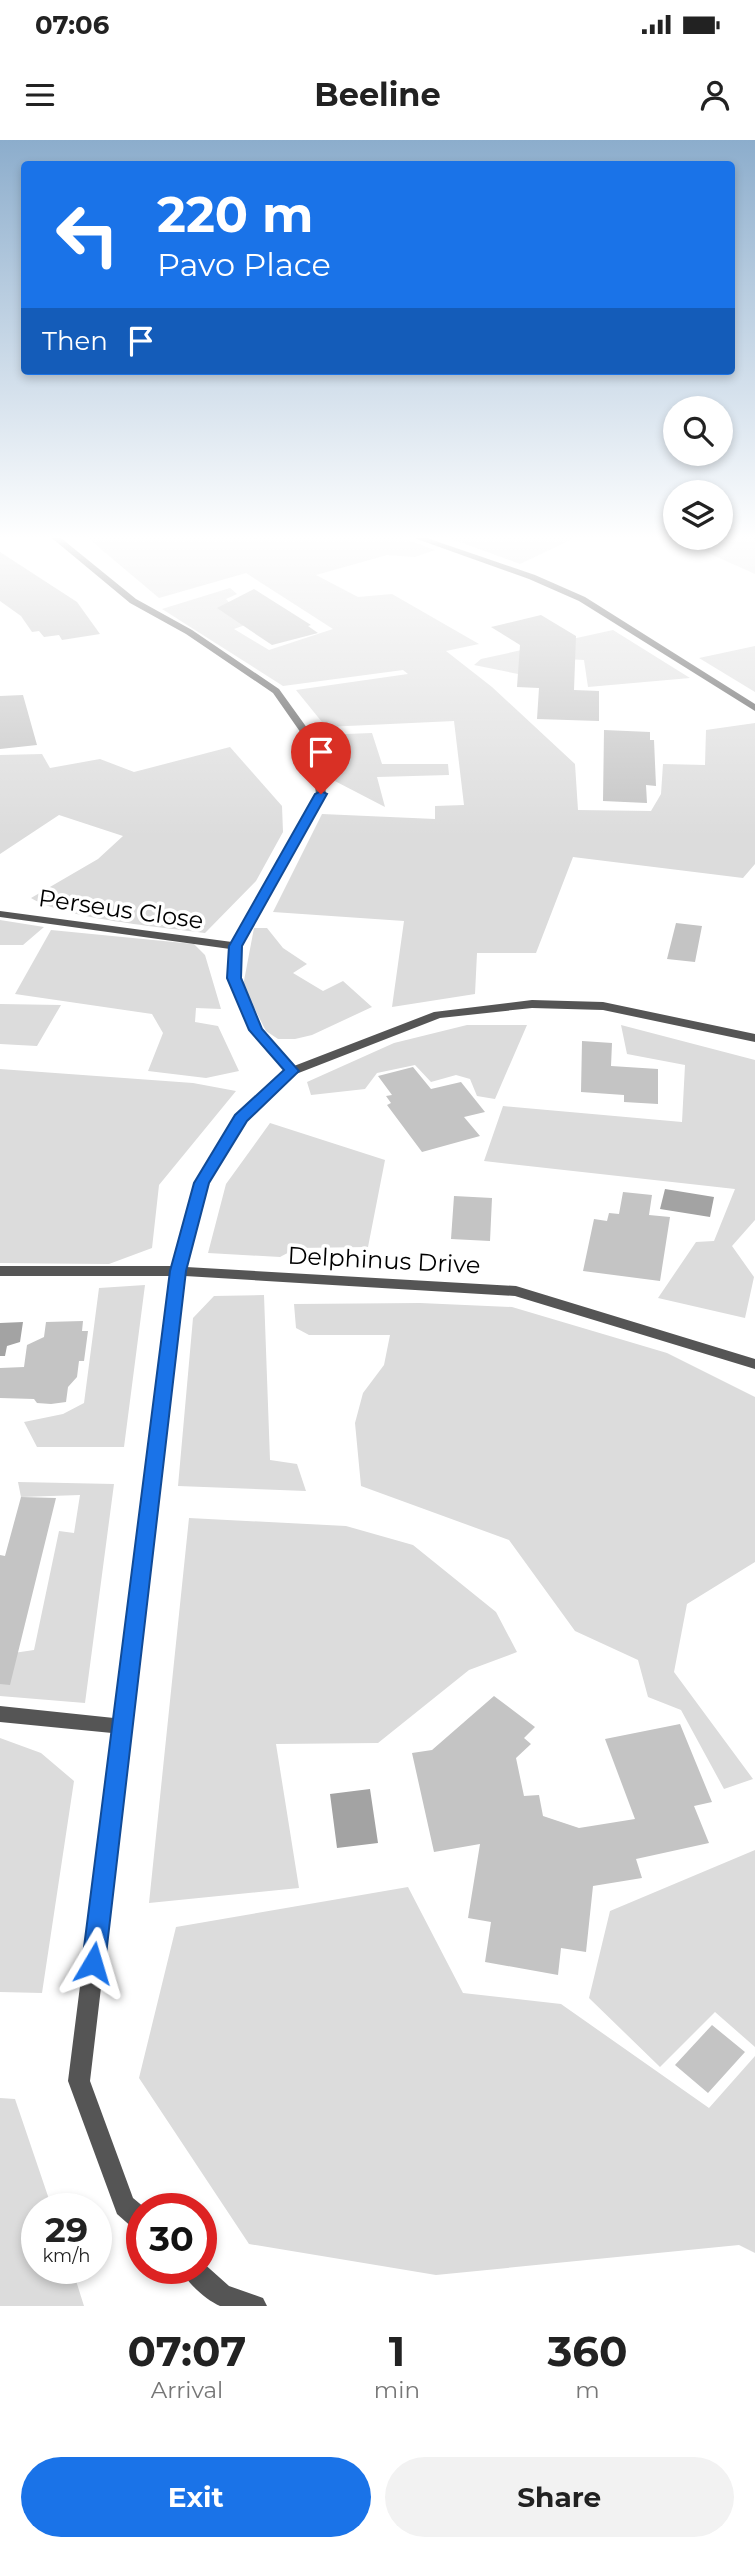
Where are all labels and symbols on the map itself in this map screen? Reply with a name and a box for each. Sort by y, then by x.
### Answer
pin [291,722,351,794]
street label: Perseus Close [37,883,205,935]
street label: Delphinus Drive [287,1240,481,1280]
position arrow [56,1926,130,2000]
speed limit sign: 30 [126,2193,217,2284]

